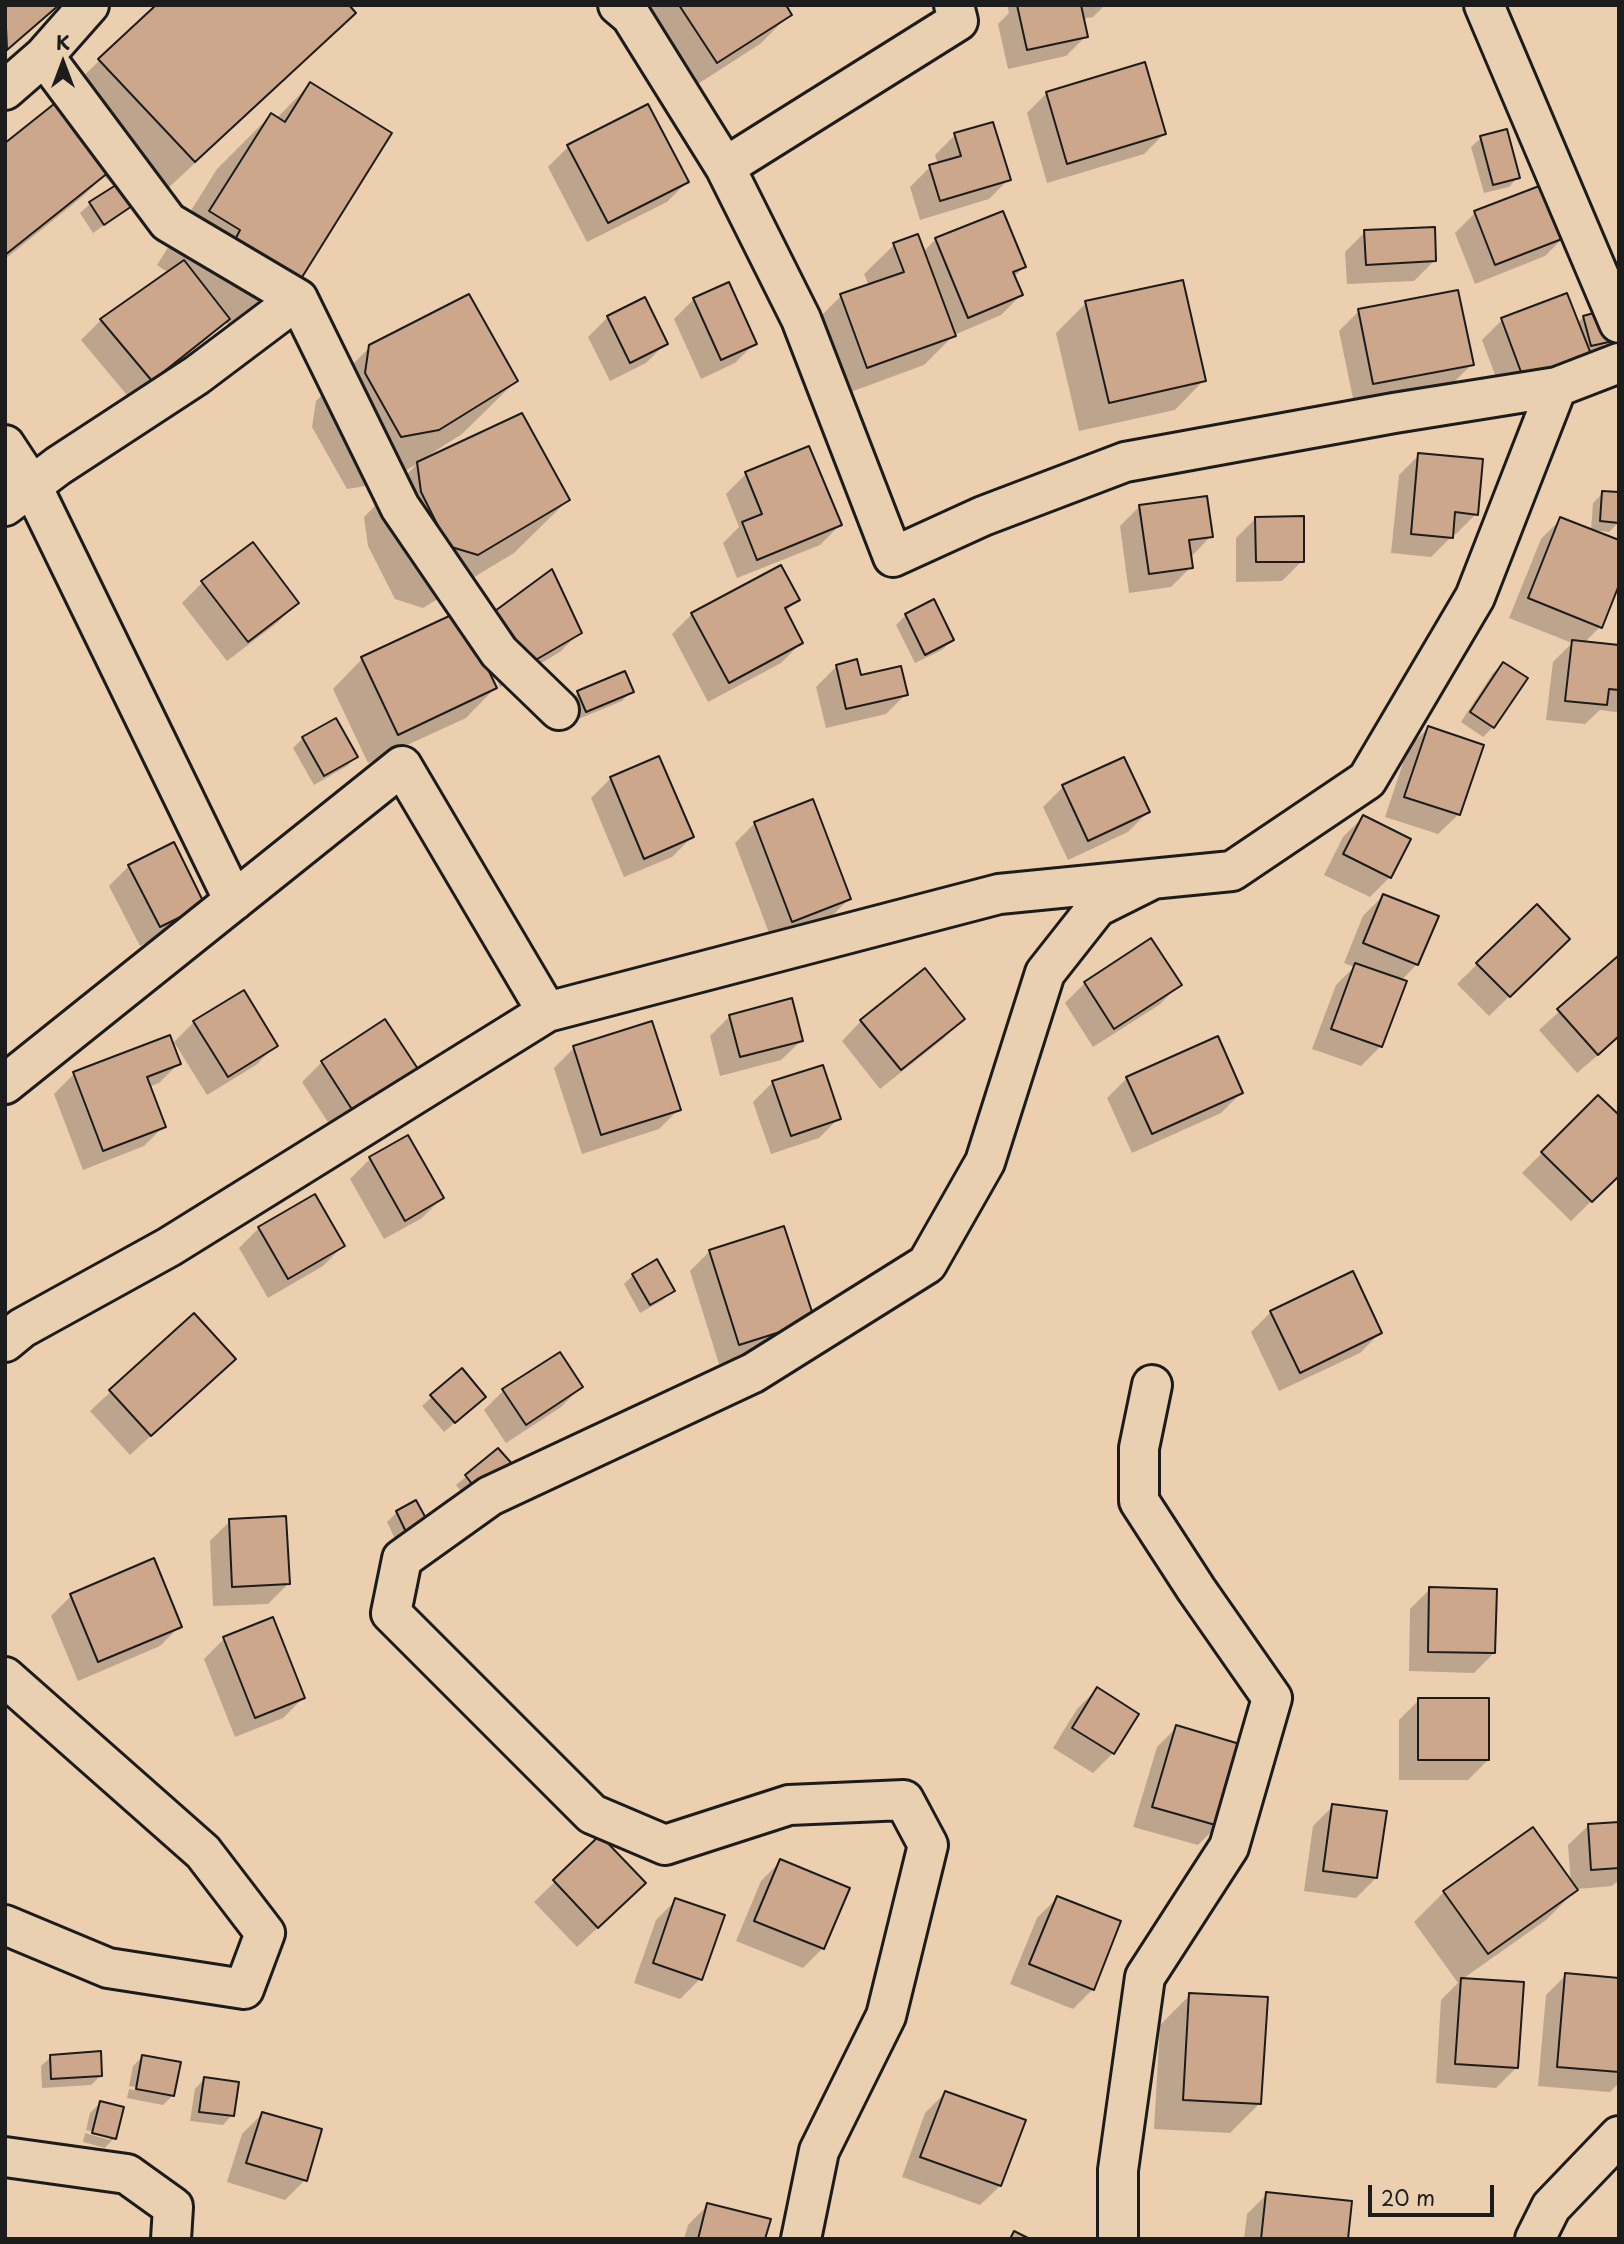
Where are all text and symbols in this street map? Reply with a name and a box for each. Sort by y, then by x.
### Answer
north arrow [28,28,98,98]
text: K [56,28,70,56]
scale bar [1372,2170,1498,2214]
text: 20 m [1381,2181,1435,2213]

